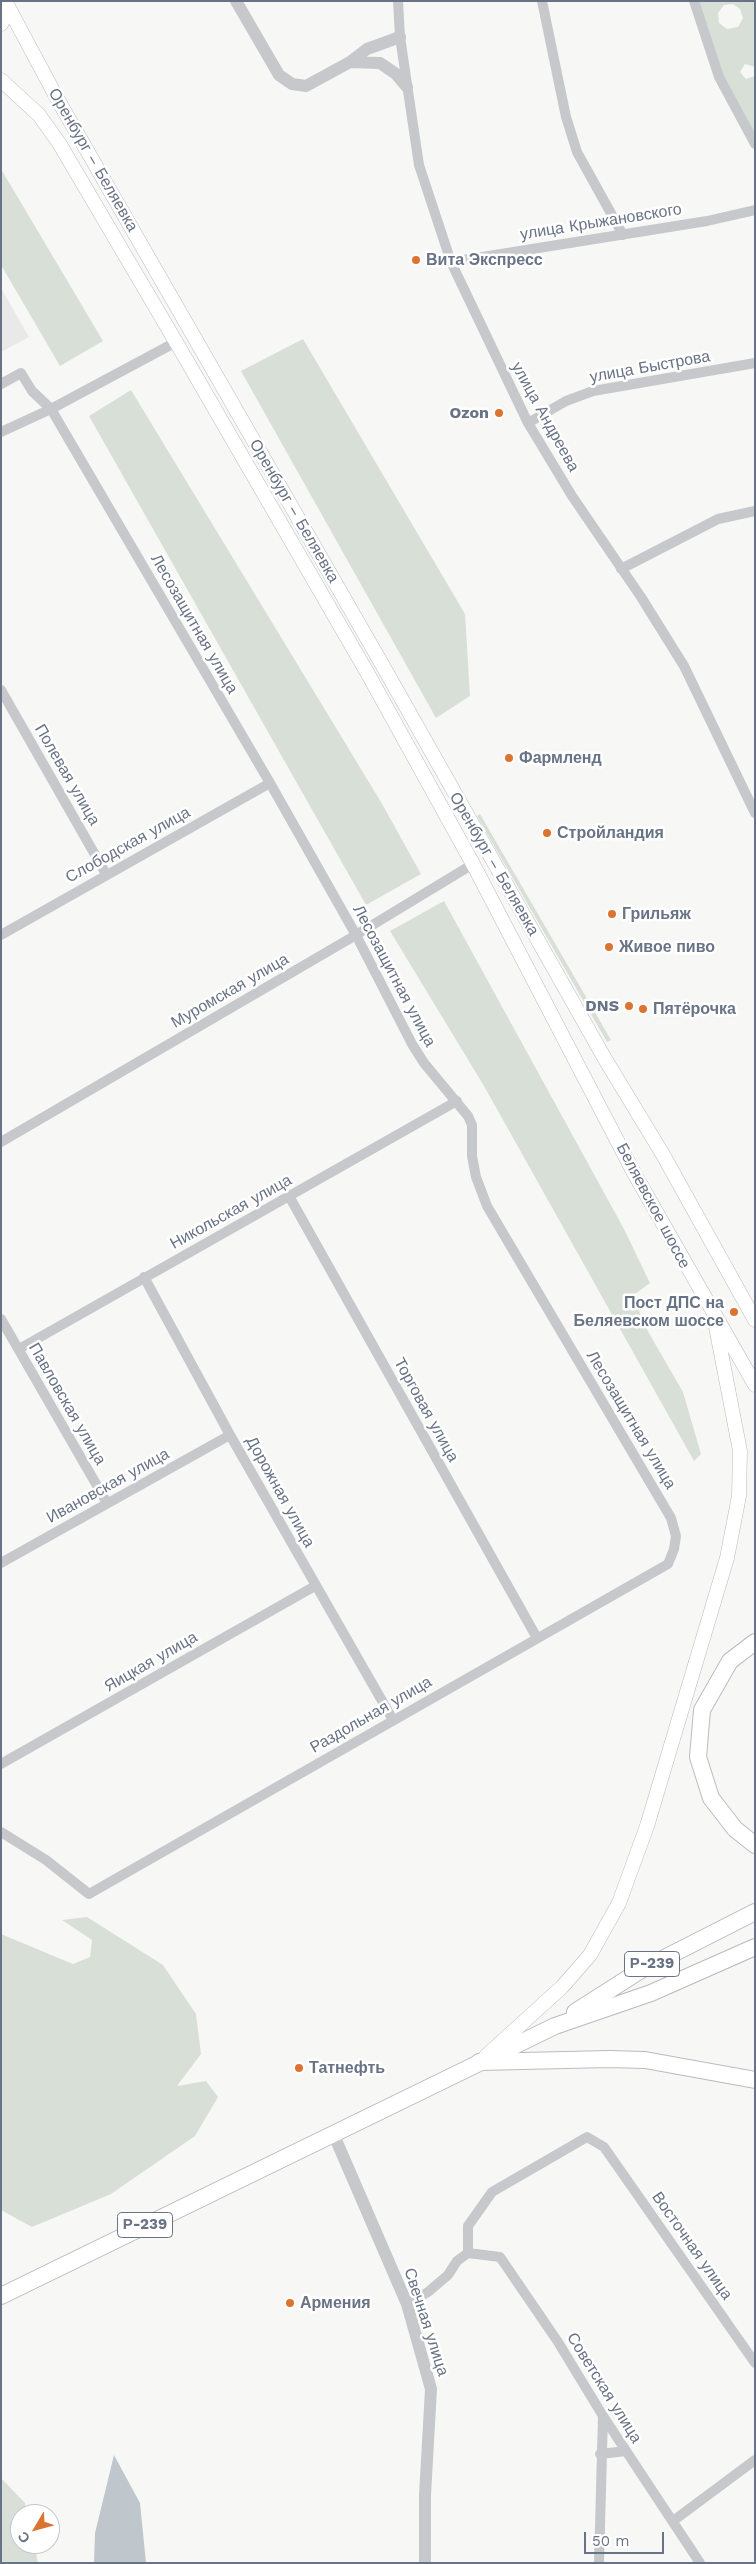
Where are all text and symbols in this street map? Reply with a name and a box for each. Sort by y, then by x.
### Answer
street label: Оренбург – Беляевка [44,85,142,235]
street label: улица Крыжановского [519,200,683,244]
place label: Вита Экспресс [426,250,543,270]
marker: Вита Экспресс [410,254,422,266]
street label: улица Быстрова [588,347,712,387]
street label: улица Андреева [507,359,583,475]
place label: Ozon [450,403,489,423]
marker: Ozon [493,407,505,419]
street label: Оренбург – Беляевка [245,436,343,586]
street label: Лесозащитная улица [146,551,242,697]
street label: Полевая улица [30,721,104,829]
place label: Фармленд [519,748,602,768]
marker: Фармленд [503,752,515,764]
street label: Оренбург – Беляевка [445,789,543,939]
street label: Слободская улица [62,803,194,887]
place label: Стройландия [557,823,664,843]
marker: Стройландия [541,827,553,839]
street label: Лесозащитная улица [348,902,440,1050]
place label: Грильяж [622,904,691,924]
marker: Грильяж [606,908,618,920]
place label: Живое пиво [619,937,715,957]
marker: Живое пиво [603,941,615,953]
street label: Муромская улица [168,950,292,1032]
place label: DNS [585,996,619,1016]
place label: Пятёрочка [653,999,736,1019]
marker: DNS [623,1000,635,1012]
marker: Пятёрочка [637,1003,649,1015]
street label: Беляевское шоссе [612,1140,694,1272]
street label: Никольская улица [167,1171,295,1253]
place label: Пост ДПС на Беляевском шоссе [574,1293,724,1331]
marker: Пост ДПС на Беляевском шоссе [728,1306,740,1318]
street label: Павловская улица [24,1340,110,1468]
street label: Лесозащитная улица [582,1347,680,1493]
street label: Торговая улица [389,1355,463,1465]
street label: Дорожная улица [242,1433,318,1551]
street label: Ивановская улица [43,1444,173,1528]
street label: Яицкая улица [101,1628,201,1696]
street label: Раздольная улица [307,1672,435,1758]
road number: Р-239 [624,1952,680,1976]
place label: Татнефть [309,2058,385,2078]
marker: Татнефть [293,2062,305,2074]
street label: Восточная улица [648,2188,736,2304]
road number: Р-239 [118,2212,172,2238]
street label: Свечная улица [400,2266,452,2378]
place label: Армения [300,2293,371,2313]
marker: Армения [284,2297,296,2309]
street label: Советская улица [562,2329,646,2447]
north arrow [10,2504,60,2554]
scale bar [586,2522,666,2554]
text: С [14,2529,33,2546]
text: 50 m [592,2532,629,2550]

